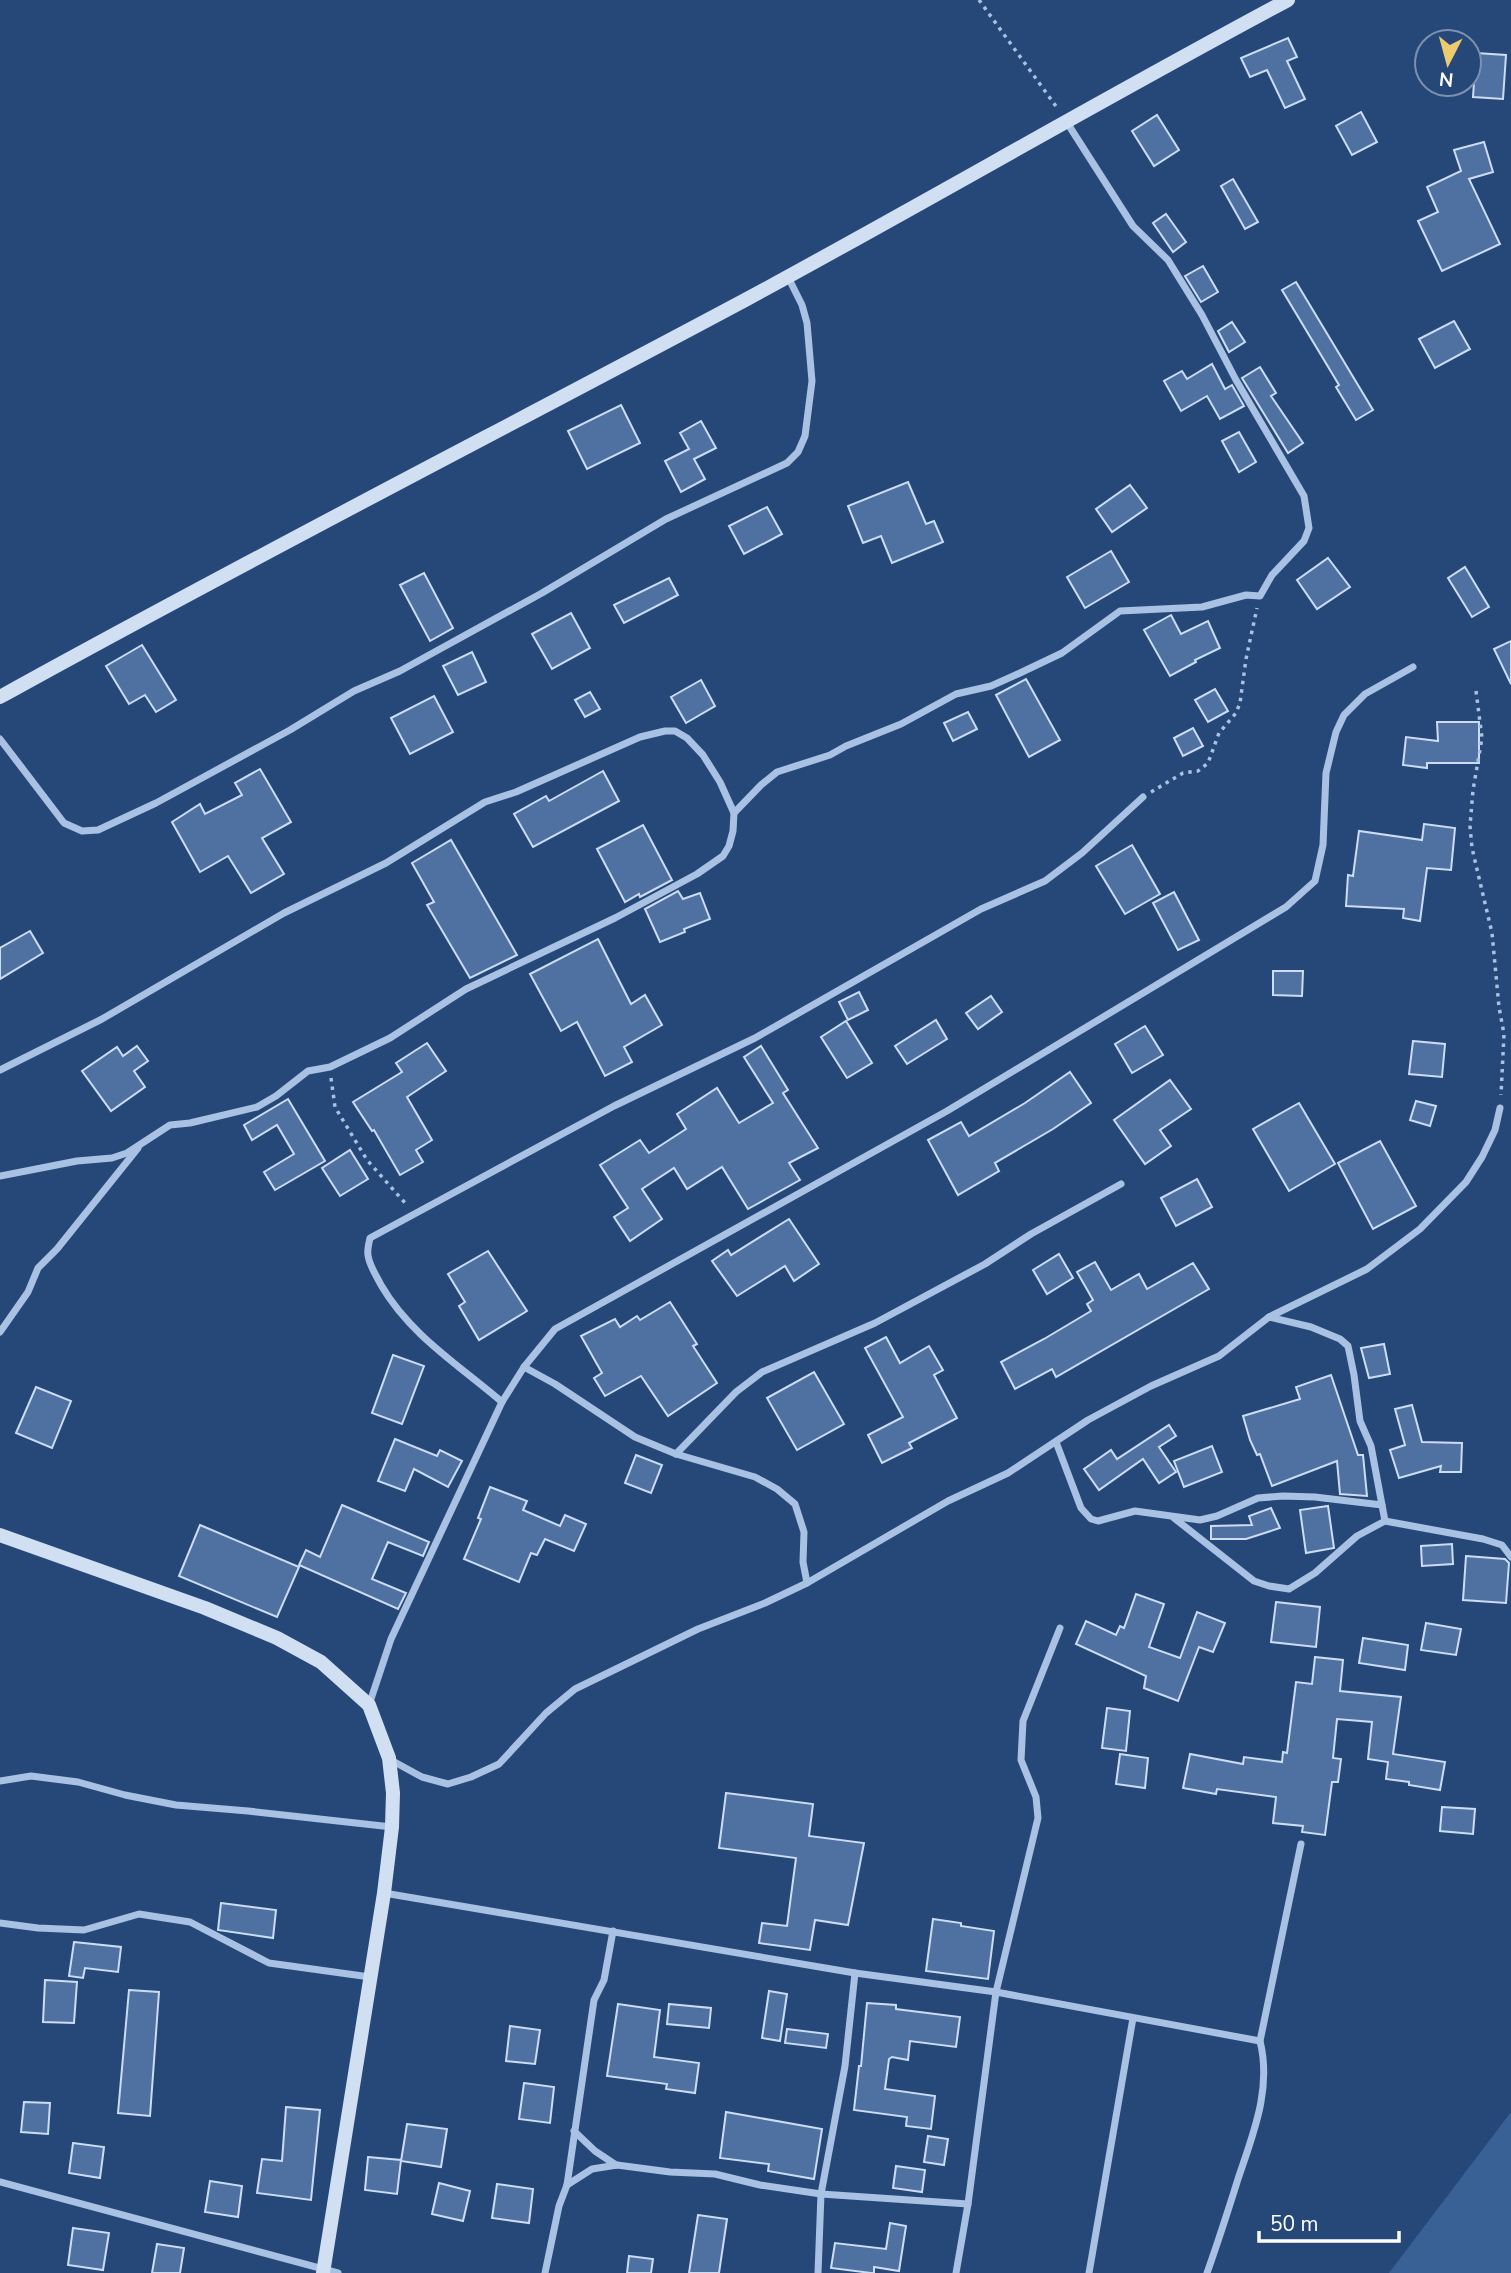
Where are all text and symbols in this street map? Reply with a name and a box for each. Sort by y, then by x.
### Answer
north arrow [1413,28,1483,98]
text: N [1438,65,1455,93]
scale bar [1259,2200,1399,2244]
text: 50 m [1270,2210,1319,2238]

